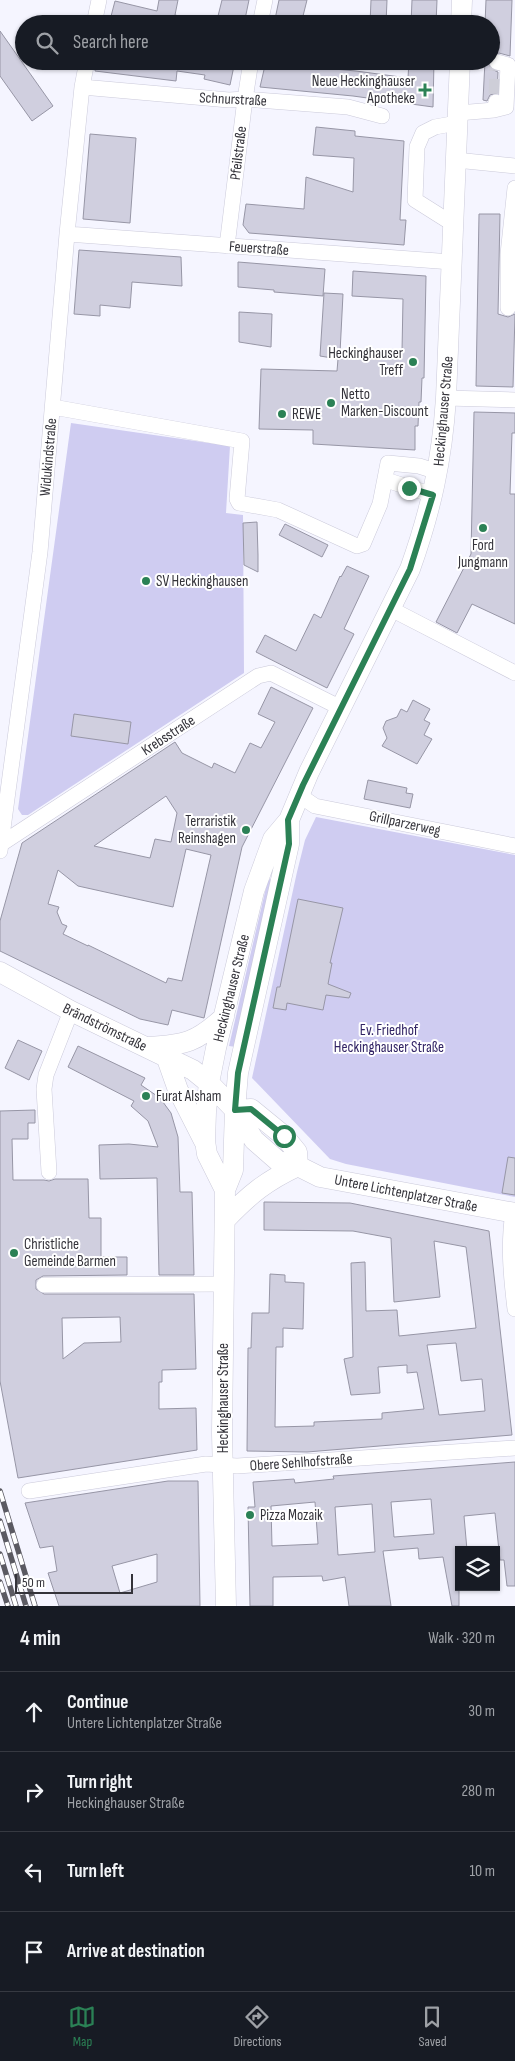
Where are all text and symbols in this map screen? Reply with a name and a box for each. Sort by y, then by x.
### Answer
search box [15,15,500,70]
icon: search [33,29,61,57]
text: Search here [73,31,149,54]
place label: Neue Heckinghauser Apotheke [312,72,416,108]
marker: Neue Heckinghauser Apotheke [419,84,431,96]
street label: Schnurstraße [199,88,267,111]
street label: Pfeilstraße [226,125,251,181]
street label: Feuerstraße [228,237,290,260]
place label: Heckinghauser Treff [328,344,404,380]
street label: Heckinghauser Straße [429,355,458,467]
marker: Heckinghauser Treff [407,356,419,368]
place label: Netto Marken-Discount [341,385,429,421]
marker: Netto Marken-Discount [325,397,337,409]
place label: REWE [292,405,321,424]
marker: REWE [276,408,288,420]
street label: Widukindstraße [36,417,61,497]
route end [398,477,421,500]
marker: Ford Jungmann [477,522,489,534]
place label: Ford Jungmann [457,536,508,572]
place label: SV Heckinghausen [156,572,248,591]
marker: SV Heckinghausen [140,575,152,587]
street label: Krebsstraße [138,711,199,760]
street label: Grillparzerweg [367,807,442,840]
place label: Terraristik Reinshagen [178,812,236,848]
marker: Terraristik Reinshagen [240,824,252,836]
street label: Heckinghauser Straße [209,932,254,1044]
street label: Brändströmstraße [60,999,150,1056]
park label: Ev. Friedhof Heckinghauser Straße [334,1021,444,1057]
place label: Furat Alsham [156,1087,221,1106]
marker: Furat Alsham [140,1090,152,1102]
route start [273,1125,296,1148]
street label: Untere Lichtenplatzer Straße [333,1170,479,1217]
place label: Christliche Gemeinde Barmen [24,1235,116,1271]
marker: Christliche Gemeinde Barmen [8,1247,20,1259]
street label: Heckinghauser Straße [214,1343,233,1453]
street label: Obere Sehlhofstraße [249,1449,353,1476]
place label: Pizza Mozaik [260,1506,323,1525]
marker: Pizza Mozaik [244,1509,256,1521]
map controls [455,1546,500,1591]
button: layers [455,1546,500,1591]
scale bar [15,1571,132,1594]
text: 50 m [22,1574,45,1591]
text: 4 min [20,1626,61,1651]
text: Walk · 320 m [428,1629,495,1648]
text: Continue [67,1691,128,1714]
icon: ahead [20,1698,48,1726]
text: 30 m [468,1702,495,1721]
text: Untere Lichtenplatzer Straße [67,1714,222,1733]
text: Turn right [67,1771,132,1794]
icon: right [20,1778,48,1806]
text: 280 m [461,1782,495,1801]
text: Heckinghauser Straße [67,1794,185,1813]
icon: left [20,1858,48,1886]
text: Turn left [67,1860,124,1883]
text: 10 m [469,1862,495,1881]
icon: arrive [20,1938,48,1966]
text: Arrive at destination [67,1940,205,1963]
tab: Map [68,2003,96,2050]
tab: Directions [233,2003,282,2050]
tab: Saved [418,2003,447,2050]

